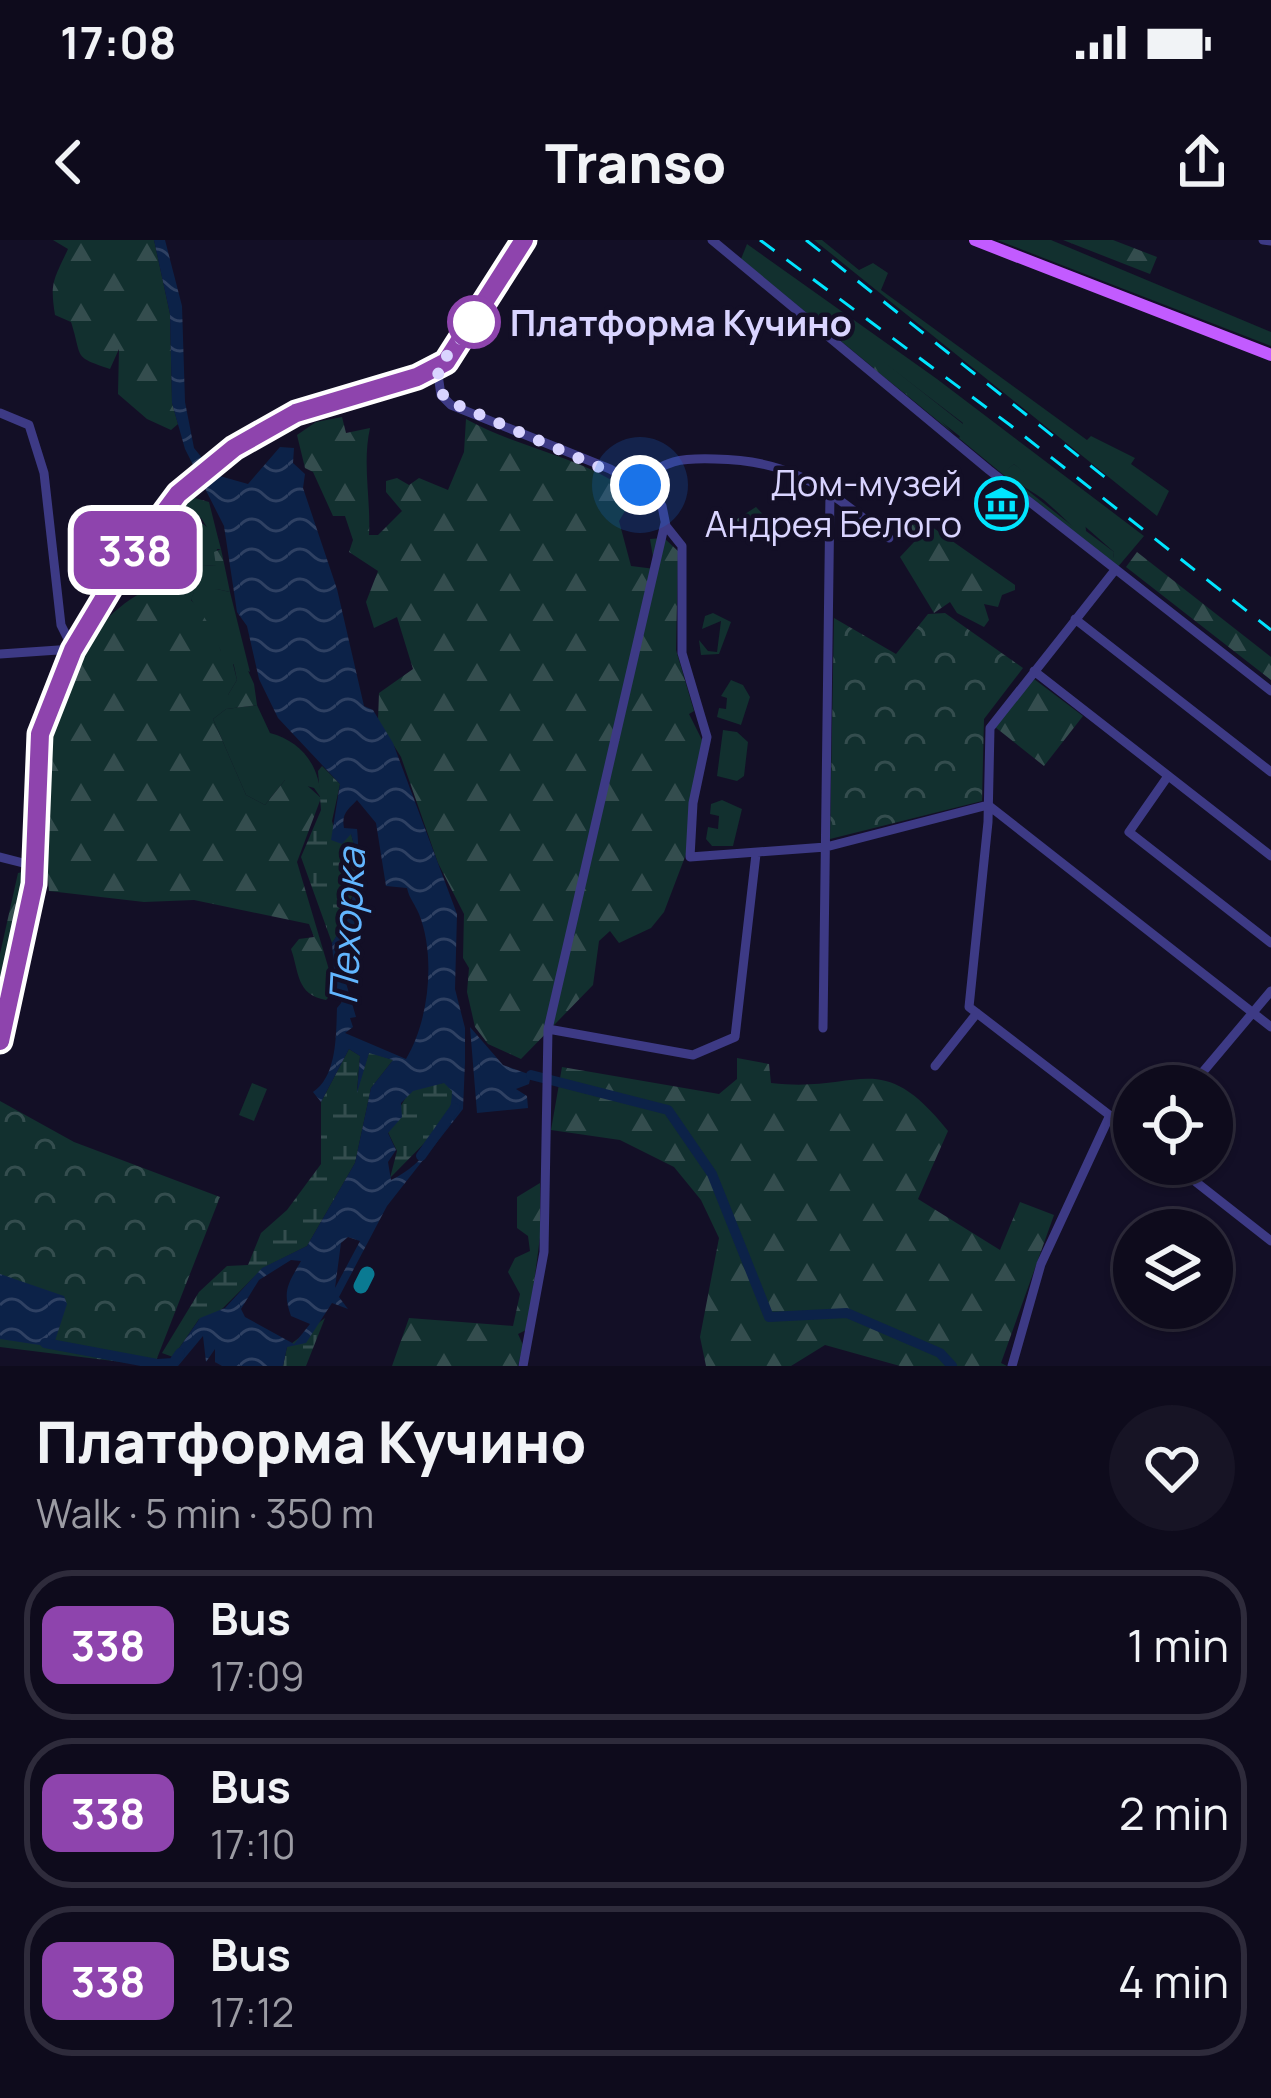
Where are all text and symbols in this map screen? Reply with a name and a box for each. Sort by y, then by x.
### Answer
text: 17:08 [60,11,176,73]
text: Transo [545,125,726,199]
icon: back [36,129,102,195]
icon: share [1169,129,1235,195]
marker: Платформа Кучино [449,297,499,347]
place label: Платформа Кучино [510,298,852,347]
your location [610,455,670,515]
place label: Дом-музей Андрея Белого [705,458,962,548]
museum icon: Дом-музей Андрея Белого [973,475,1029,531]
line badge: 338 [66,511,204,589]
text: 338 [98,521,172,579]
water label: Пехорка [315,844,377,1005]
map controls [1113,1065,1233,1329]
button: locate [1113,1065,1233,1185]
button: layers [1113,1209,1233,1329]
text: Платформа Кучино [36,1402,586,1480]
button: heart [1109,1405,1235,1531]
text: Walk · 5 min · 350 m [36,1486,374,1540]
text: Bus [210,1587,291,1649]
text: 1 min [1127,1614,1229,1676]
text: 338 [71,1616,145,1674]
text: 17:09 [210,1649,304,1703]
text: Bus [210,1755,291,1817]
text: 2 min [1119,1782,1229,1844]
text: 338 [71,1784,145,1842]
text: 17:10 [210,1817,295,1871]
text: Bus [210,1923,291,1985]
text: 4 min [1118,1950,1229,2012]
text: 338 [71,1952,145,2010]
text: 17:12 [210,1985,294,2039]

